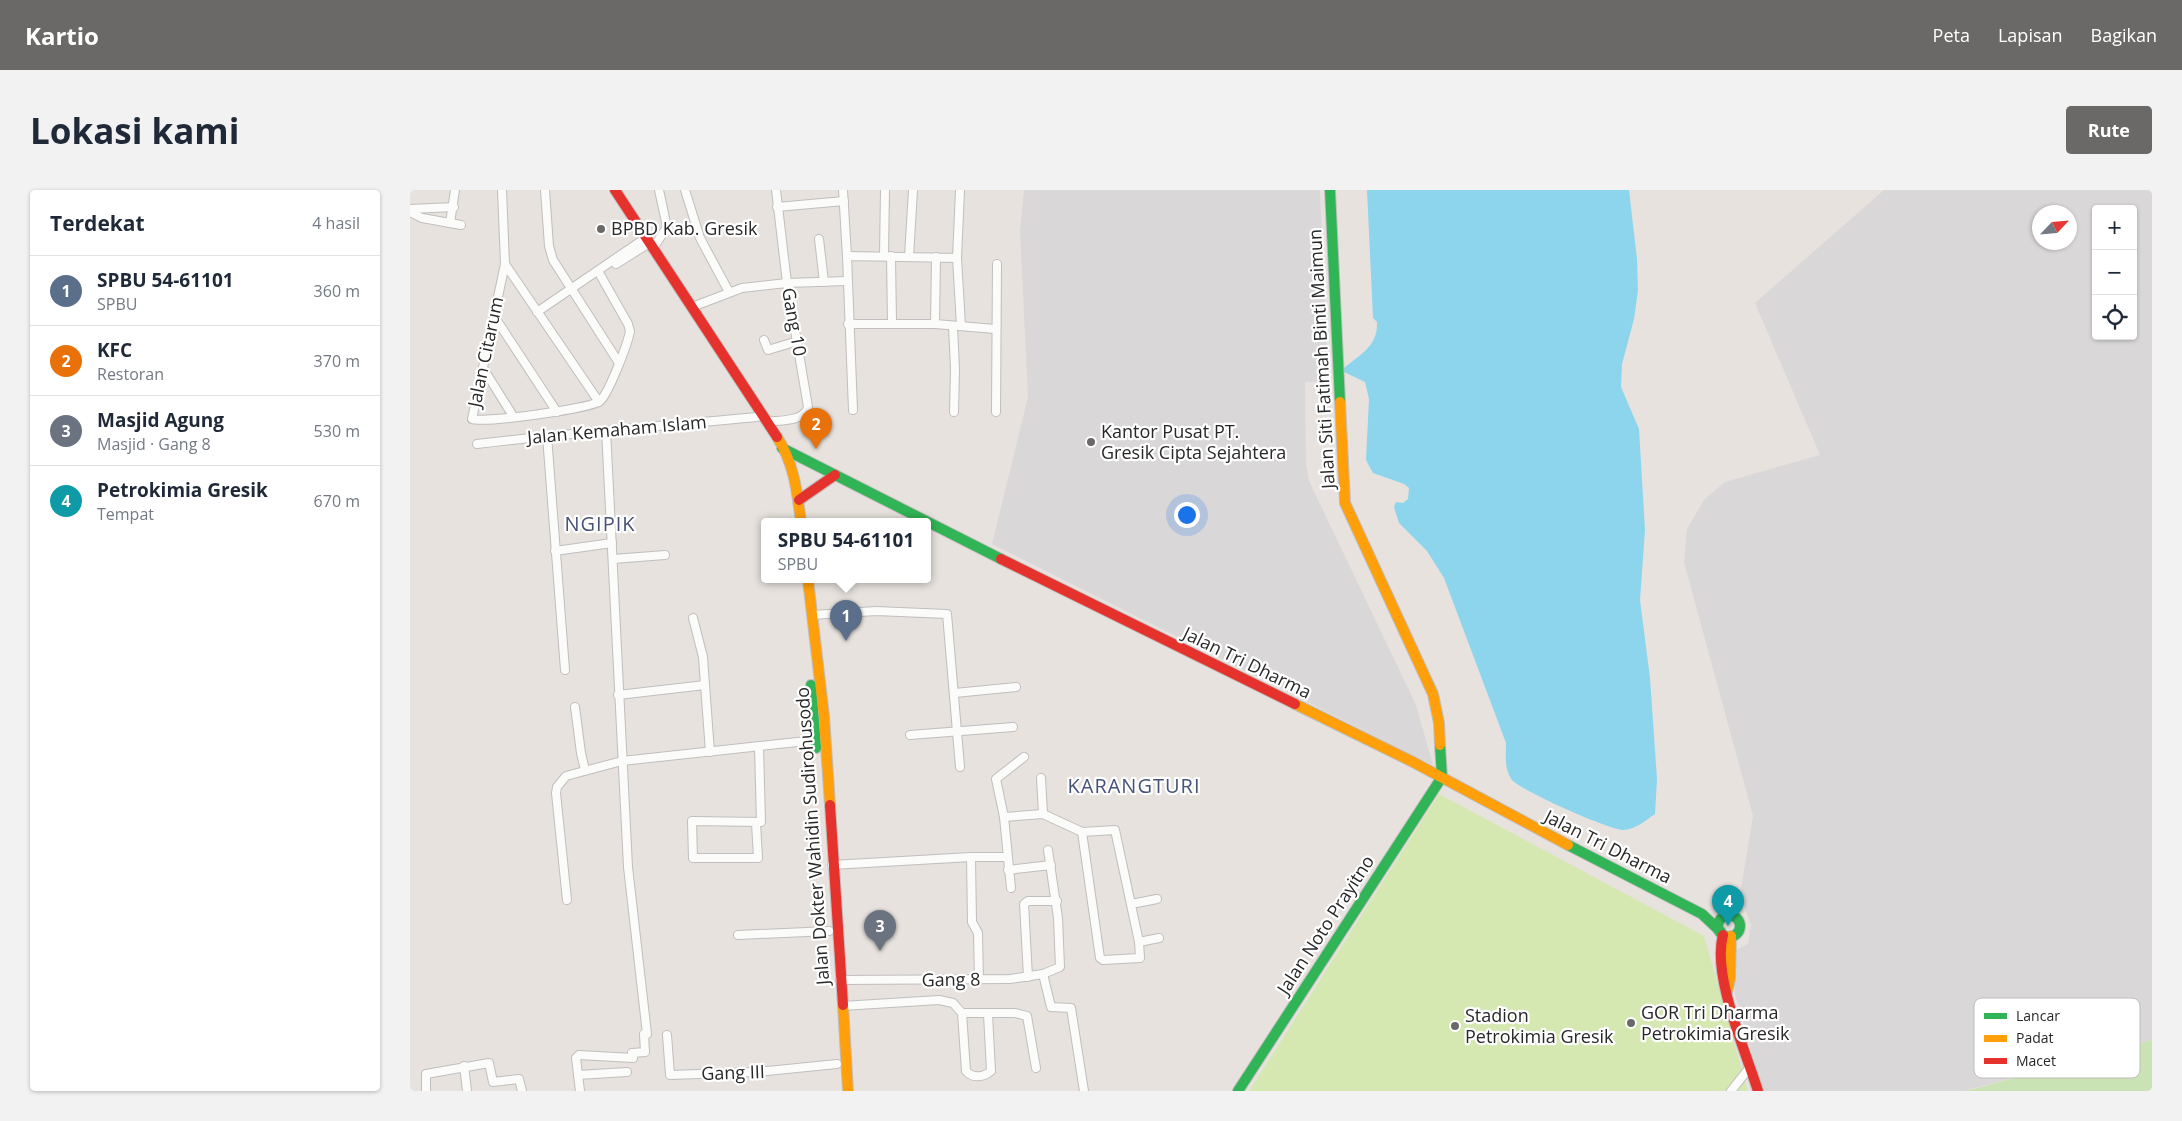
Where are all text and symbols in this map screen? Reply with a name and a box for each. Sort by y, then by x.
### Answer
text: Kartio [25,19,99,52]
text: Peta [1933,23,1970,47]
text: Lapisan [1998,23,2063,47]
text: Bagikan [2091,23,2157,47]
button: Rute [2066,106,2152,154]
text: Lokasi kami [30,107,239,154]
north arrow [2032,205,2077,250]
map controls [2092,205,2137,340]
button: + [2092,205,2137,250]
text: Terdekat [50,209,145,237]
text: 4 hasil [312,212,360,234]
place label: BPBD Kab. Gresik [611,216,758,240]
marker: BPBD Kab. Gresik [595,223,607,235]
street label: Jalan Siti Fatimah Binti Maimun [1302,229,1340,492]
button: − [2092,250,2137,295]
text: SPBU 54-61101 [97,267,234,293]
text: 1 [61,280,71,302]
text: 360 m [314,280,360,302]
street label: Gang 10 [777,286,813,358]
text: SPBU [97,293,137,315]
street label: Jalan Citarum [461,294,508,411]
button: locate [2092,295,2137,340]
text: KFC [97,337,132,363]
text: 2 [61,350,71,372]
text: 370 m [314,350,360,372]
text: Restoran [97,363,164,385]
text: Masjid Agung [97,407,224,433]
pin: 2 [800,408,832,449]
street label: Jalan Kemaham Islam [524,409,708,449]
place label: Kantor Pusat PT. Gresik Cipta Sejahtera [1101,419,1286,464]
text: 3 [61,420,71,442]
text: 530 m [314,420,360,442]
text: Masjid · Gang 8 [97,433,211,455]
marker: Kantor Pusat PT. Gresik Cipta Sejahtera [1085,436,1097,448]
text: Petrokimia Gresik [97,477,268,503]
text: 4 [61,490,71,512]
text: 670 m [314,490,360,512]
your location [1174,502,1200,528]
text: Tempat [97,503,154,525]
district label: NGIPIK [564,510,636,537]
popup [761,518,931,583]
text: SPBU 54-61101 [778,527,914,553]
text: SPBU [778,553,818,575]
pin: 1 [830,600,862,641]
street label: Jalan Tri Dharma [1178,620,1315,704]
street label: Jalan Dokter Wahidin Sudirohusodo [790,686,835,988]
district label: KARANGTURI [1067,772,1201,799]
street label: Jalan Tri Dharma [1539,803,1676,889]
street label: Jalan Noto Prayitno [1270,850,1379,1000]
pin: 4 [1712,885,1744,926]
pin: 3 [864,910,896,951]
street label: Gang 8 [921,966,981,992]
legend [1974,998,2140,1078]
place label: GOR Tri Dharma Petrokimia Gresik [1641,1000,1790,1045]
place label: Stadion Petrokimia Gresik [1465,1003,1614,1048]
text: Lancar [2016,1006,2060,1025]
marker: GOR Tri Dharma Petrokimia Gresik [1625,1017,1637,1029]
marker: Stadion Petrokimia Gresik [1449,1020,1461,1032]
text: Padat [2016,1028,2054,1047]
text: Macet [2016,1051,2056,1070]
street label: Gang III [701,1059,765,1085]

